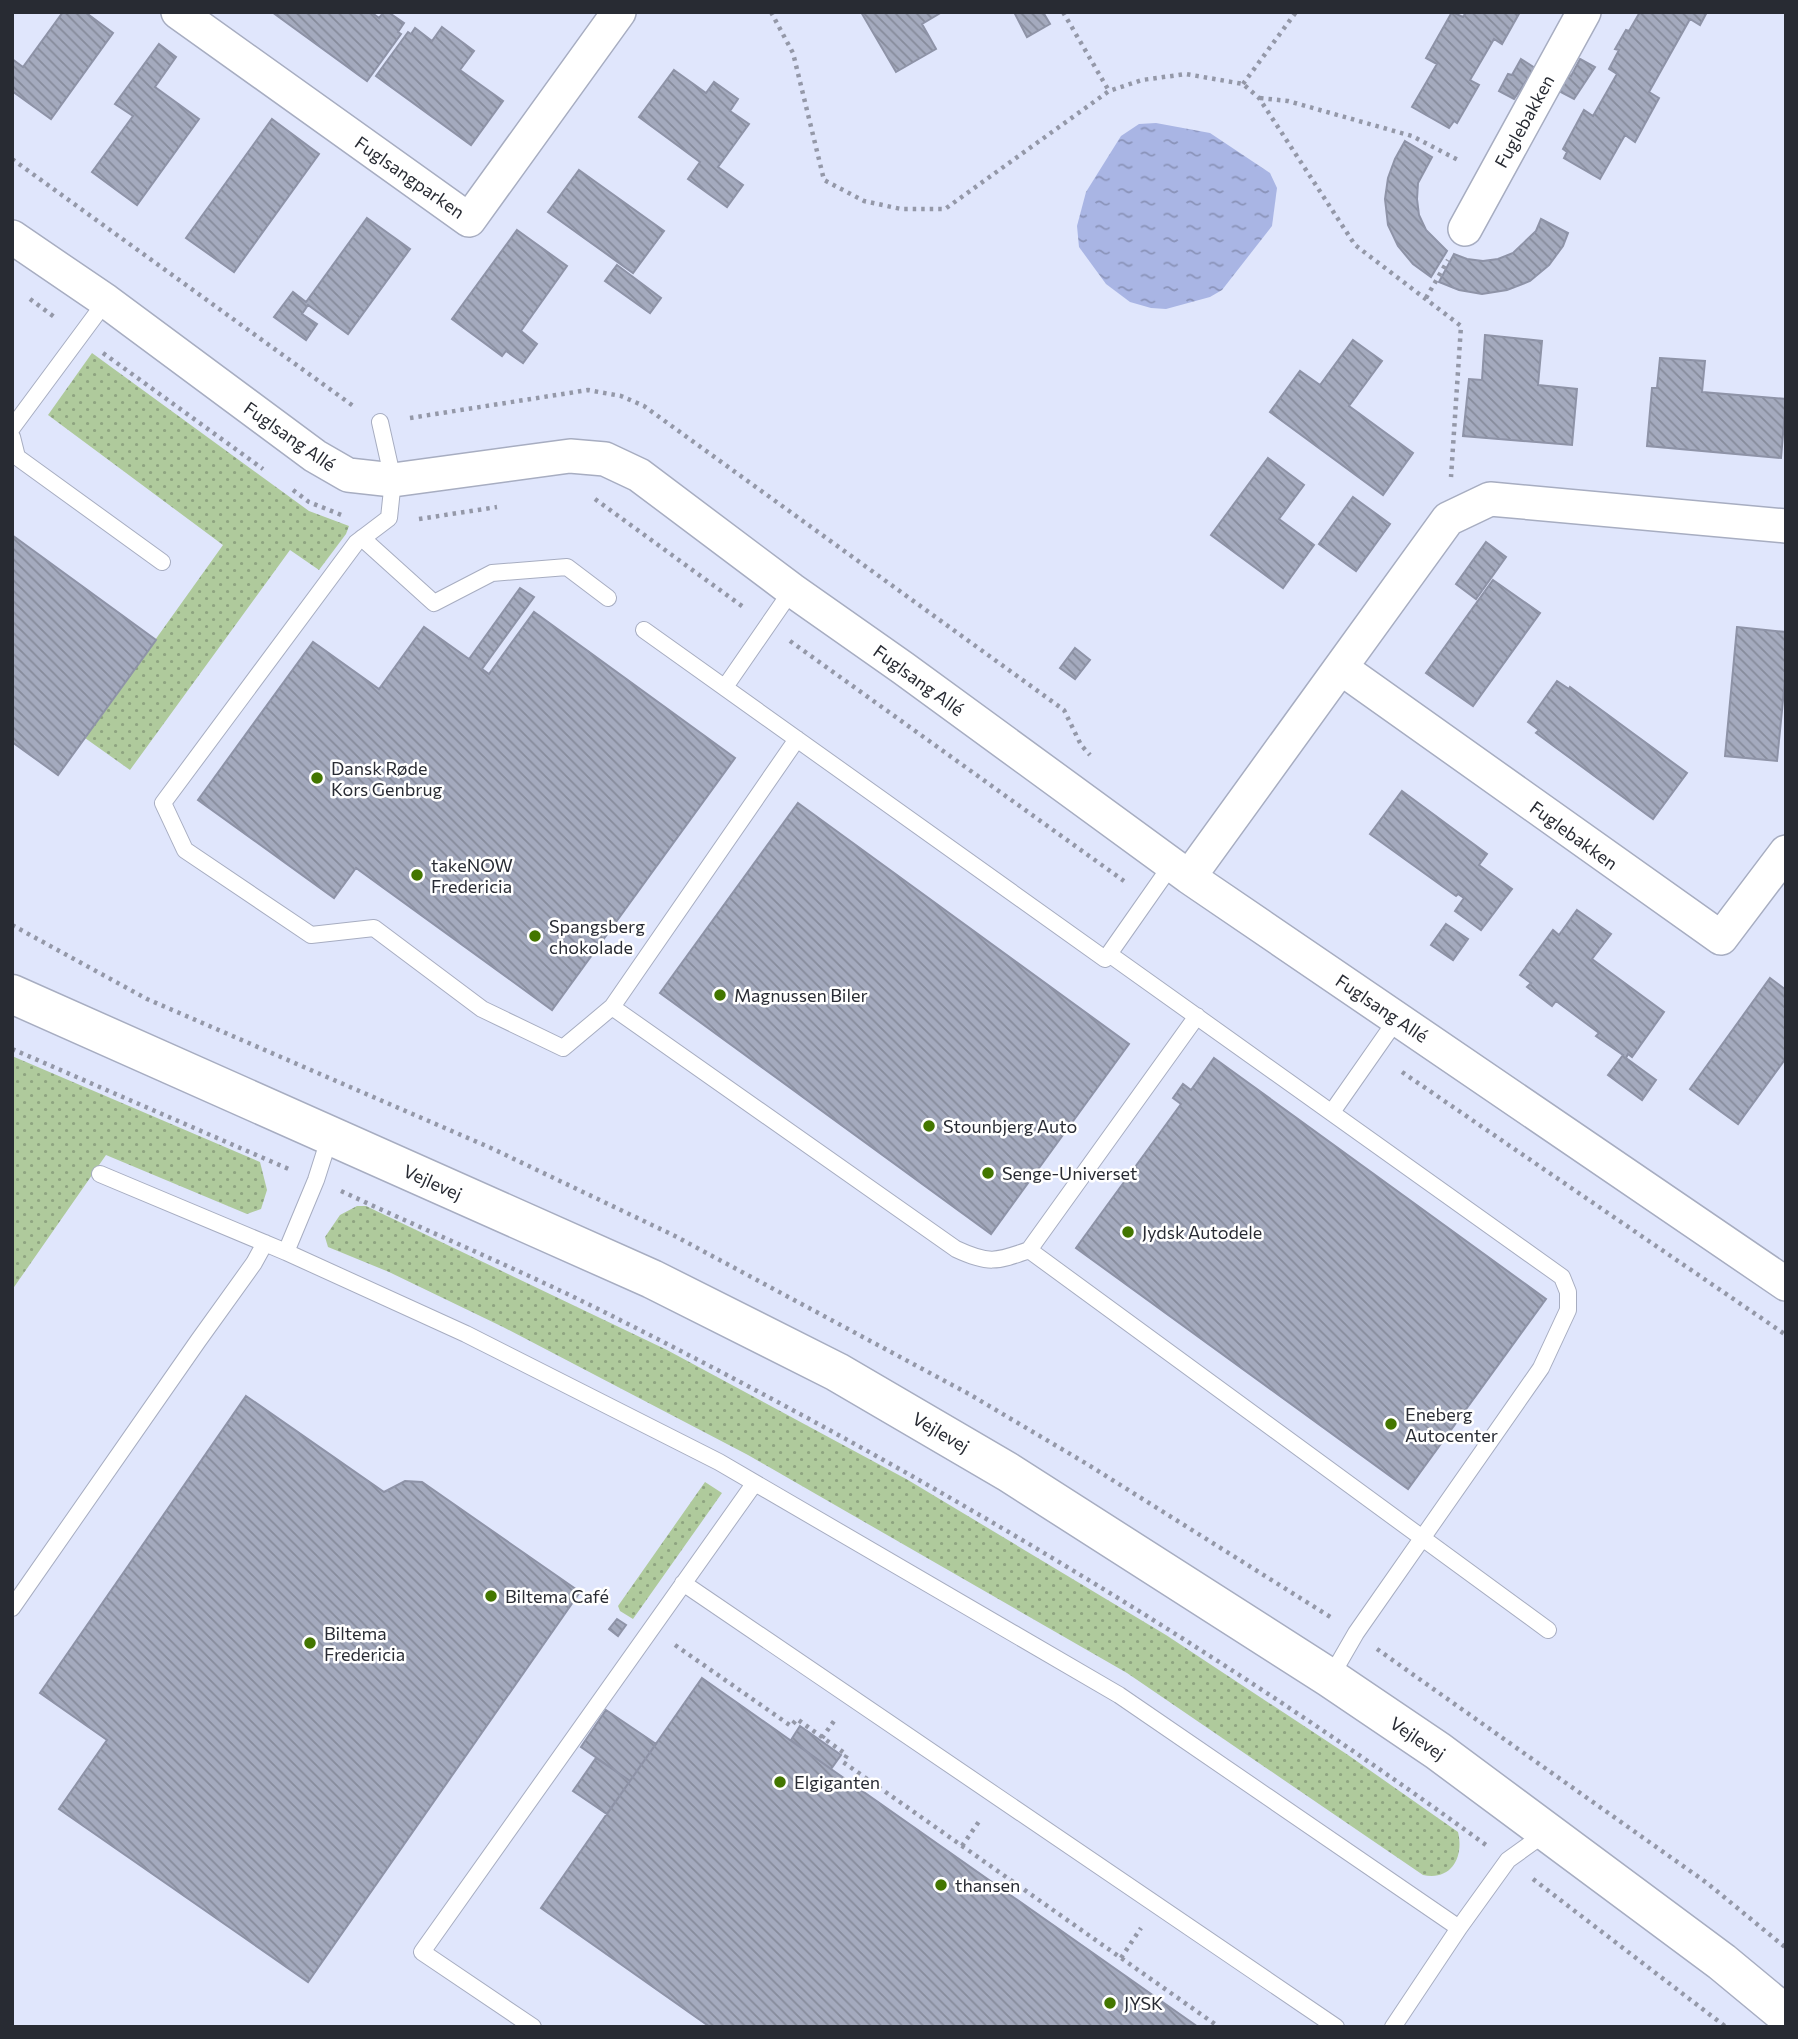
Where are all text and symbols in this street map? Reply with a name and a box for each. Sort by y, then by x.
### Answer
street label: Fuglebakken [1489,71,1559,171]
street label: Fuglsangparken [351,131,469,223]
street label: Fuglsang Allé [240,396,340,476]
street label: Fuglsang Allé [869,640,969,720]
place label: Dansk Røde Kors Genbrug [331,757,443,800]
marker: Dansk Røde Kors Genbrug [309,770,325,786]
street label: Fuglebakken [1526,796,1622,874]
place label: takeNOW Fredericia [431,854,513,897]
marker: takeNOW Fredericia [409,867,425,883]
place label: Spangsberg chokolade [549,915,645,958]
marker: Spangsberg chokolade [527,928,543,944]
street label: Fuglsang Allé [1332,969,1432,1047]
place label: Magnussen Biler [734,984,868,1006]
marker: Magnussen Biler [712,987,728,1003]
place label: Stounbjerg Auto [943,1115,1077,1137]
marker: Stounbjerg Auto [921,1118,937,1134]
street label: Vejlevej [400,1159,466,1205]
place label: Senge-Universet [1002,1162,1137,1184]
marker: Senge-Universet [980,1165,996,1181]
place label: Jydsk Autodele [1142,1221,1262,1243]
marker: Jydsk Autodele [1120,1224,1136,1240]
place label: Eneberg Autocenter [1405,1403,1498,1446]
street label: Vejlevej [909,1407,973,1457]
marker: Eneberg Autocenter [1383,1416,1399,1432]
place label: Biltema Café [505,1585,609,1607]
marker: Biltema Café [483,1588,499,1604]
place label: Biltema Fredericia [324,1622,405,1665]
marker: Biltema Fredericia [302,1635,318,1651]
street label: Vejlevej [1386,1712,1450,1764]
place label: Elgiganten [794,1771,880,1793]
marker: Elgiganten [772,1774,788,1790]
place label: thansen [955,1874,1020,1896]
marker: thansen [933,1877,949,1893]
place label: JYSK [1124,1992,1163,2014]
marker: JYSK [1102,1995,1118,2011]

